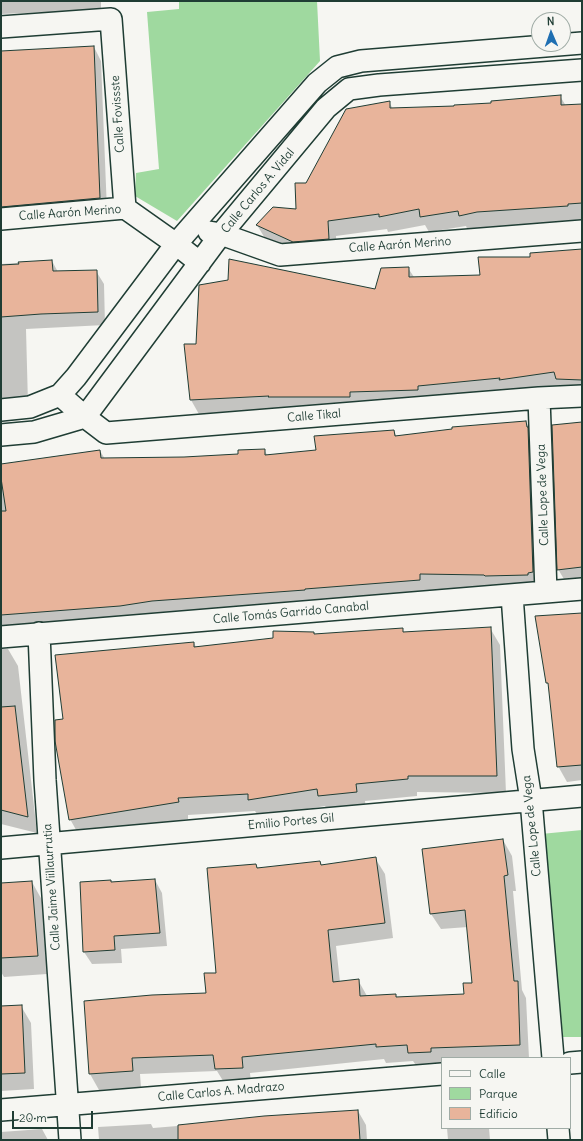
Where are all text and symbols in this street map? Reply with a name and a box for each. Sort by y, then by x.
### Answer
north arrow [531,12,571,52]
text: N [547,14,555,28]
street label: Calle Fovissste [108,75,128,153]
street label: Calle Carlos A. Vidal [218,146,298,236]
street label: Calle Aarón Merino [18,202,122,224]
street label: Calle Aarón Merino [348,234,452,256]
street label: Calle Tikal [287,406,341,426]
street label: Calle Lope de Vega [534,444,552,546]
street label: Calle Tomás Garrido Canabal [212,599,370,627]
street label: Calle Lope de Vega [520,775,544,877]
street label: Emilio Portes Gil [247,811,335,833]
street label: Calle Jaime Viillaurrutia [40,823,64,951]
legend [441,1057,571,1129]
text: Calle [479,1066,506,1081]
street label: Calle Carlos A. Madrazo [157,1079,285,1105]
text: Parque [479,1086,518,1101]
scale bar [14,1103,95,1129]
text: Edificio [479,1106,518,1121]
text: 20 m [19,1110,47,1125]

